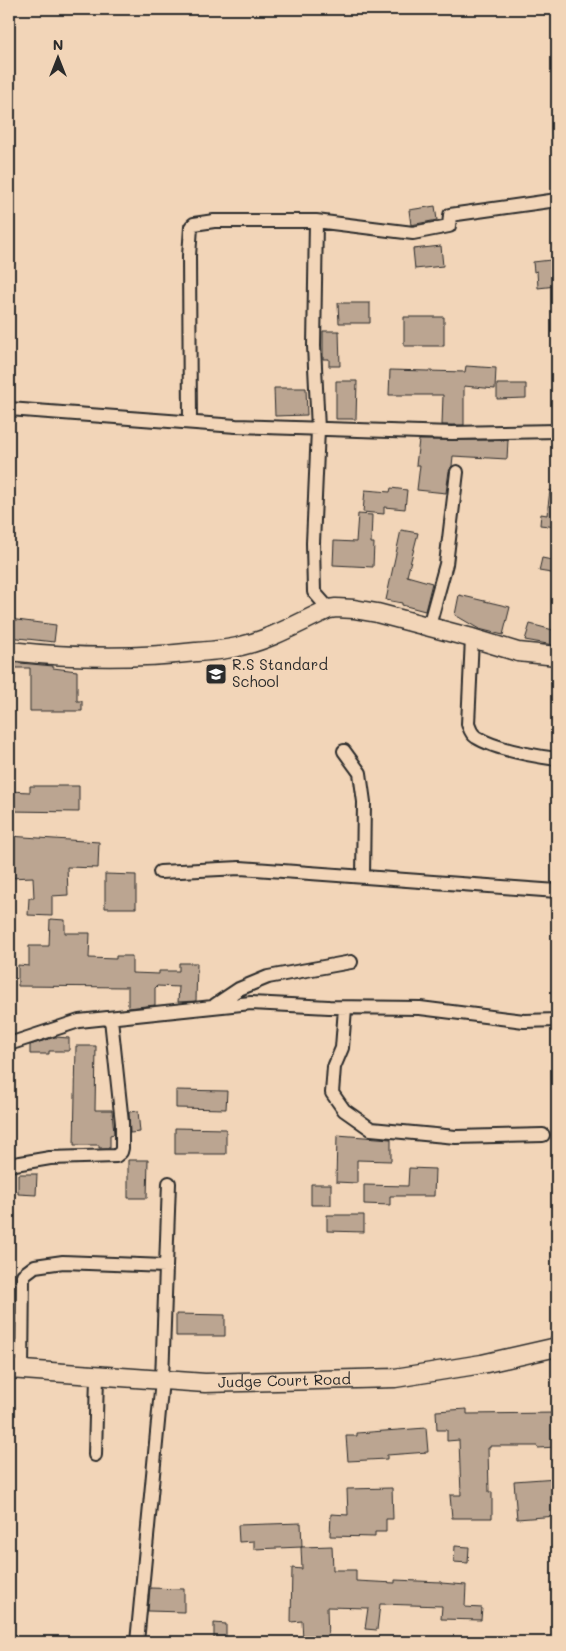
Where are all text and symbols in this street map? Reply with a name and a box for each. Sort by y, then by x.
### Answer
north arrow [32,32,82,82]
text: N [53,35,63,54]
place label: R.S Standard School [232,654,328,691]
school or university icon: R.S Standard School [204,662,228,686]
street label: Judge Court Road [218,1368,351,1392]

